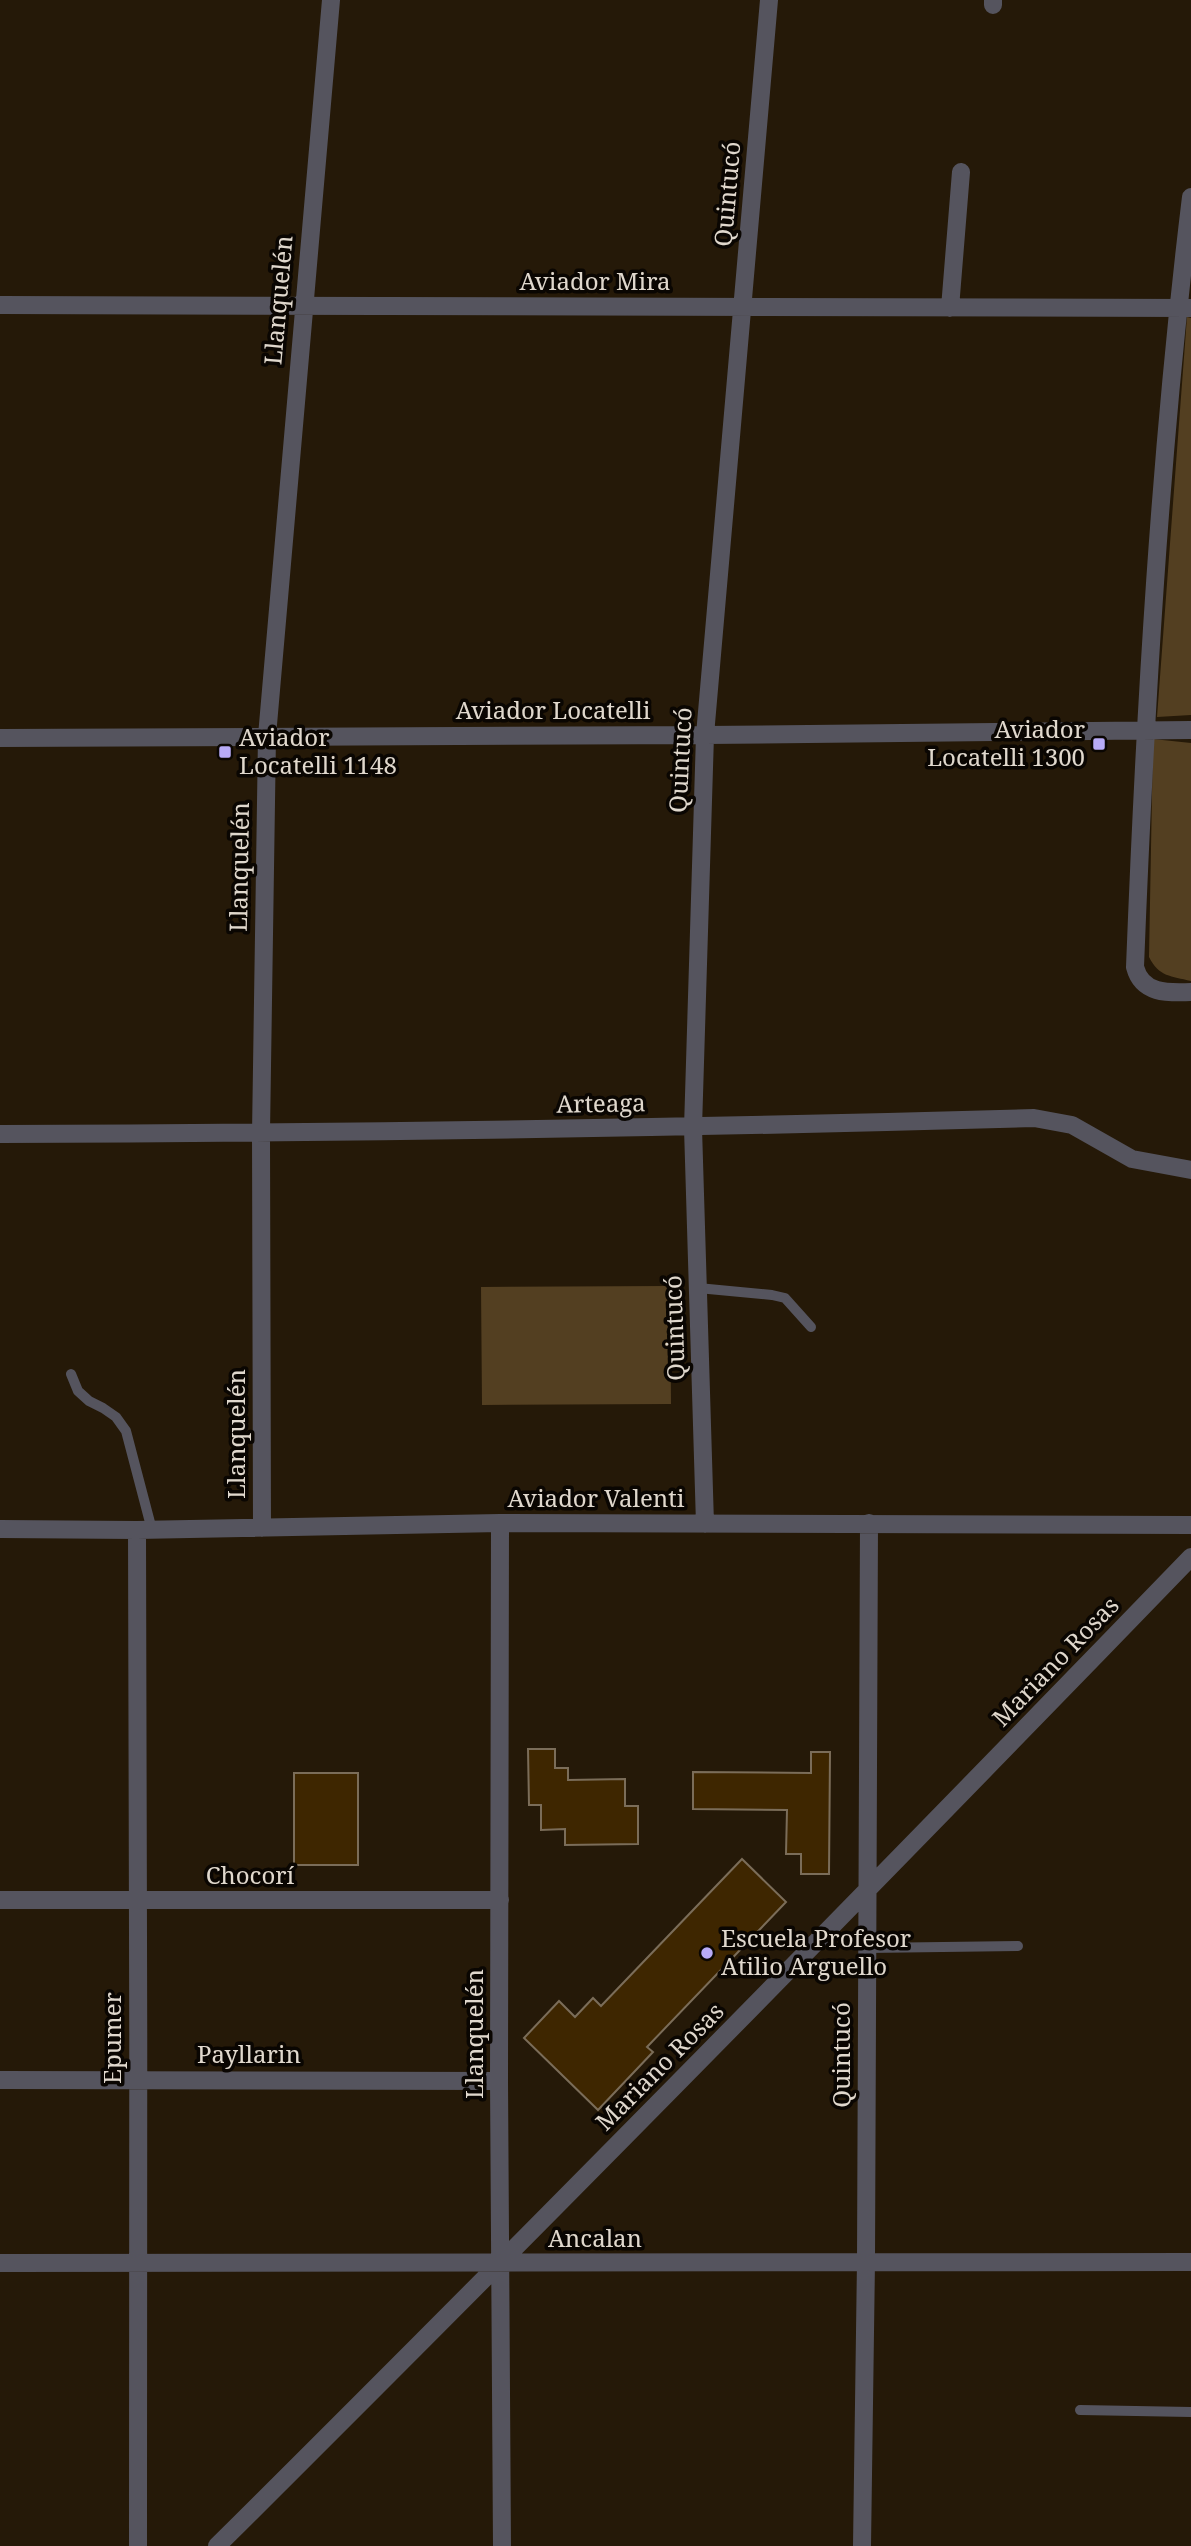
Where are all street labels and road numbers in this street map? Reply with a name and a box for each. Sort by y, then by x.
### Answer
street label: Quintucó [705,140,748,248]
street label: Llanquelén [255,234,300,366]
street label: Aviador Mira [519,264,671,297]
street label: Aviador Locatelli [456,693,651,726]
street label: Quintucó [660,706,699,813]
street label: Llanquelén [221,802,256,932]
street label: Arteaga [556,1085,646,1120]
street label: Quintucó [655,1275,692,1381]
street label: Llanquelén [219,1369,252,1499]
street label: Aviador Valenti [508,1481,685,1514]
street label: Mariano Rosas [984,1589,1125,1733]
street label: Chocorí [206,1858,295,1891]
street label: Llanquelén [457,1969,490,2099]
street label: Epumer [95,1992,128,2084]
street label: Mariano Rosas [588,1995,730,2137]
street label: Quintucó [824,2002,857,2108]
street label: Payllarin [197,2037,301,2070]
street label: Ancalan [548,2221,642,2254]

